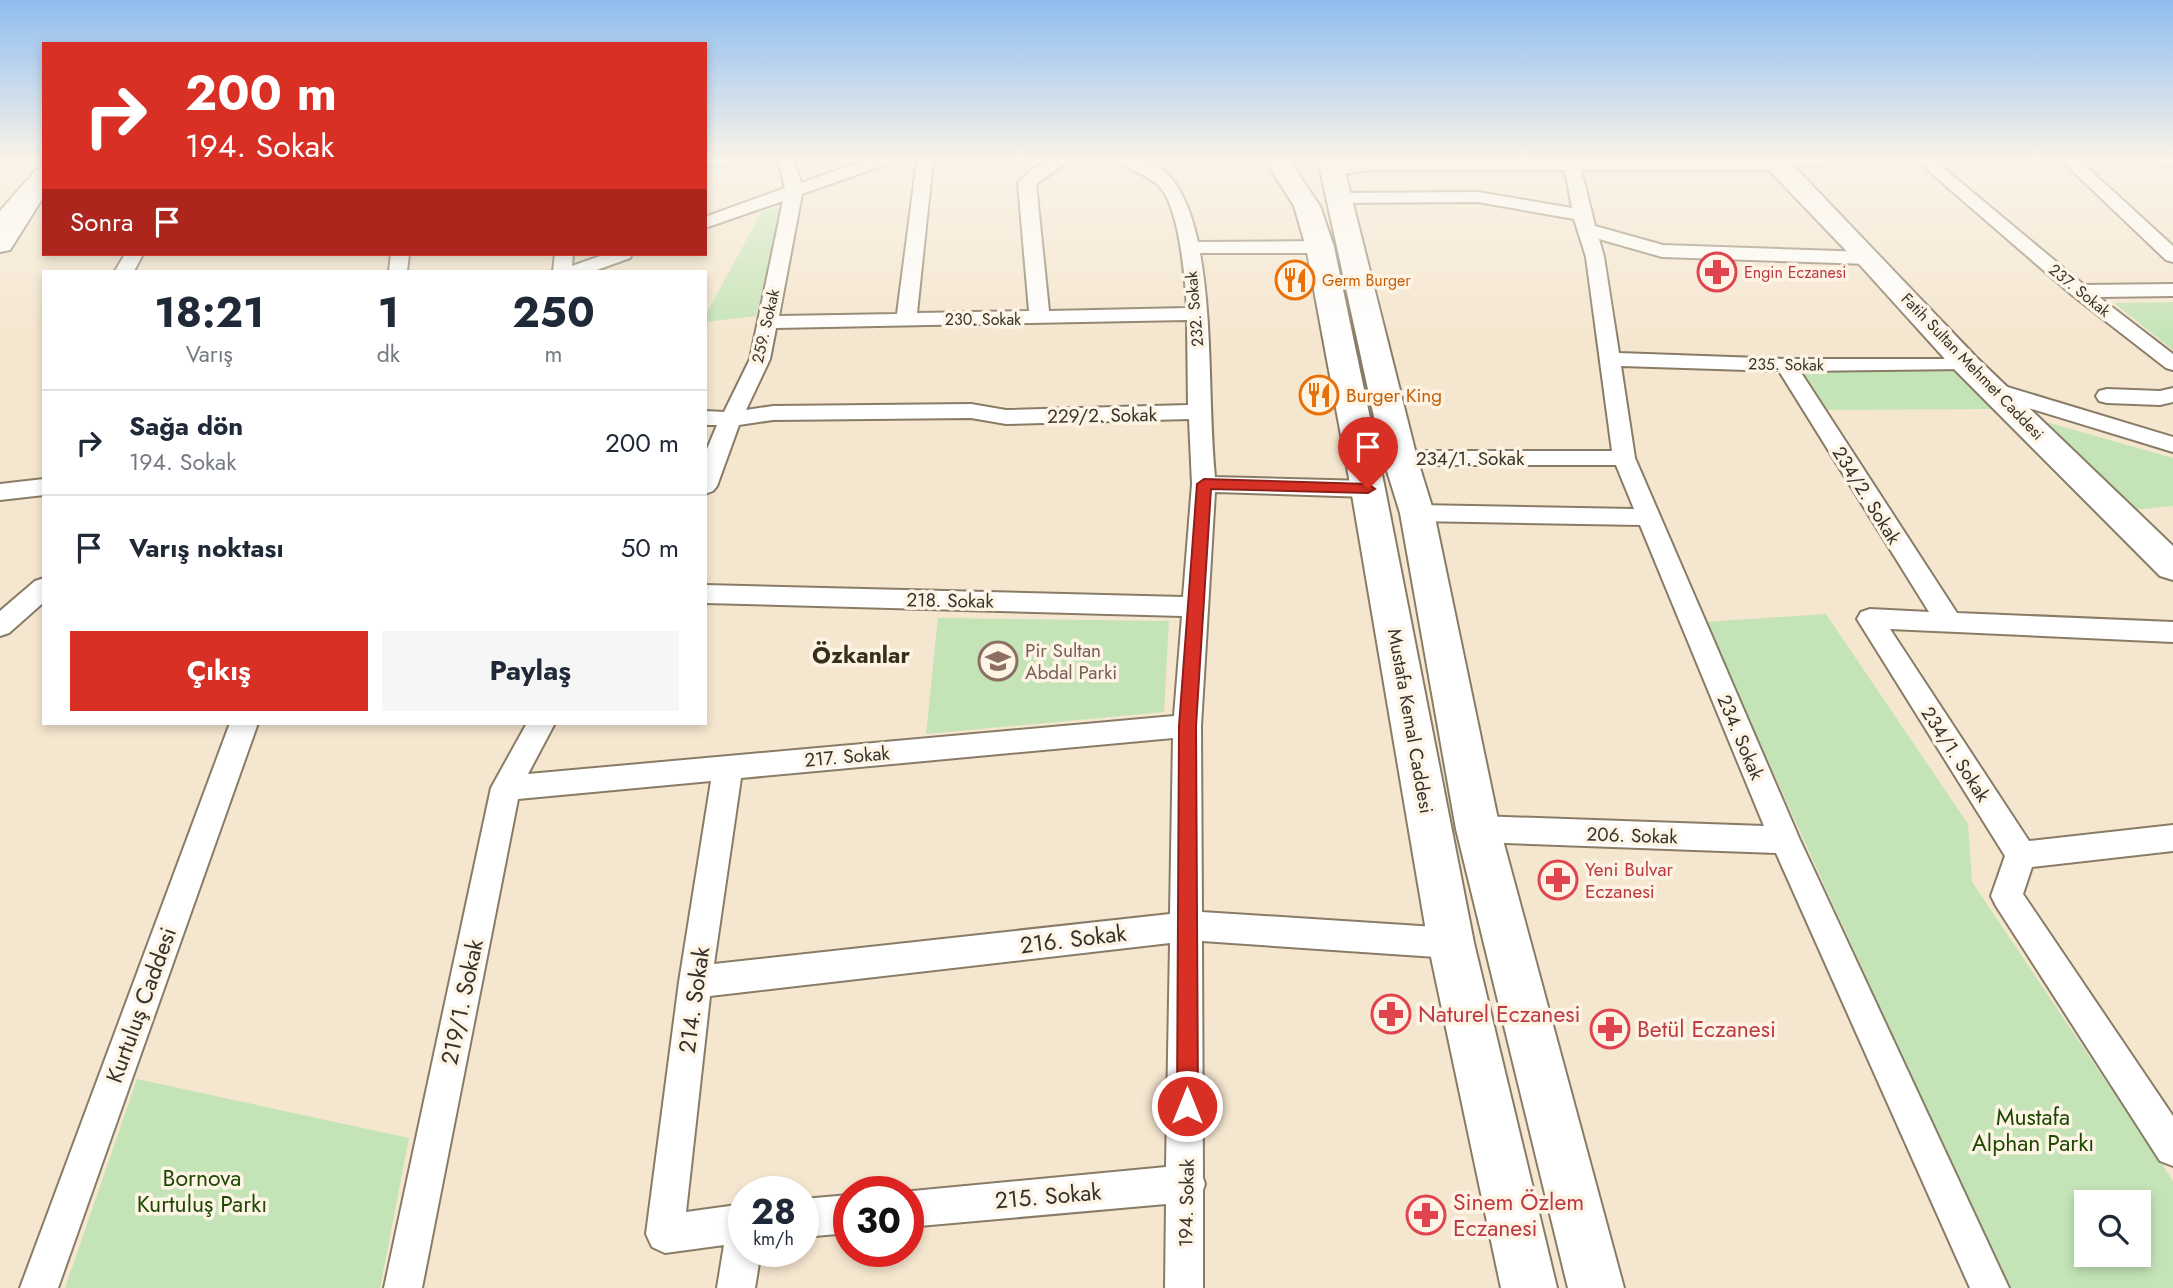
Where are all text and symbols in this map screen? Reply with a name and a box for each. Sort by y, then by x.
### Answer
text: 200 m [185,58,337,128]
icon: right [70,70,161,161]
text: 194. Sokak [185,123,334,169]
text: Sonra [70,203,134,241]
icon: arrive [148,203,186,241]
pharmacy icon: Engin Eczanesi [1696,251,1738,293]
street label: 237. Sokak [2044,258,2116,323]
restaurant icon: Germ Burger [1274,259,1316,301]
place label: Engin Eczanesi [1744,261,1846,284]
street label: 232. Sokak [1180,269,1209,348]
place label: Germ Burger [1322,269,1411,292]
text: 18:21 [154,282,264,343]
text: 1 [378,282,399,343]
text: 250 [512,282,595,343]
street label: 259. Sokak [746,286,785,365]
street label: Fatih Sultan Mehmet Caddesi [1896,288,2049,445]
street label: 230. Sokak [945,308,1022,331]
text: Varış [186,337,233,371]
text: dk [377,337,400,371]
text: m [545,337,562,371]
street label: 235. Sokak [1748,352,1825,377]
restaurant icon: Burger King [1298,374,1340,416]
place label: Burger King [1346,382,1442,409]
street label: 229/2. Sokak [1047,401,1158,430]
text: Sağa dön [129,407,243,445]
pin [1338,417,1398,489]
icon: right [70,424,108,462]
text: 200 m [605,424,679,462]
icon: arrive [1349,428,1387,466]
street label: 234/2. Sokak [1826,441,1908,550]
text: 194. Sokak [129,445,236,479]
street label: 234/1. Sokak [1416,445,1525,472]
icon: arrive [70,529,108,567]
text: Varış noktası [129,529,284,567]
text: 50 m [621,529,679,567]
street label: 218. Sokak [906,586,995,615]
street label: Mustafa Kemal Caddesi [1381,627,1440,816]
button: Çıkış [70,631,368,711]
button: Paylaş [382,631,679,711]
place label: Pir Sultan Abdal Parki [1025,637,1117,686]
district label: Özkanlar [812,638,910,672]
school or university icon: Pir Sultan Abdal Parki [977,640,1019,682]
street label: 234. Sokak [1710,690,1771,785]
street label: 234/1. Sokak [1915,701,1997,808]
street label: 217. Sokak [803,739,891,774]
street label: 206. Sokak [1586,820,1679,851]
place label: Yeni Bulvar Eczanesi [1585,856,1674,905]
pharmacy icon: Yeni Bulvar Eczanesi [1537,859,1579,901]
street label: 216. Sokak [1018,916,1129,962]
street label: Kurtuluş Caddesi [97,922,185,1088]
street label: 219/1. Sokak [432,935,492,1068]
street label: 214. Sokak [670,944,718,1055]
pharmacy icon: Naturel Eczanesi [1370,993,1412,1035]
place label: Naturel Eczanesi [1418,997,1581,1031]
pharmacy icon: Betül Eczanesi [1589,1008,1631,1050]
place label: Betül Eczanesi [1637,1012,1776,1046]
position arrow [1150,1069,1224,1143]
park label: Mustafa Alphan Parkı [1972,1100,2094,1160]
street label: 194. Sokak [1172,1158,1201,1248]
park label: Bornova Kurtuluş Parkı [137,1161,267,1221]
street label: 215. Sokak [993,1174,1103,1218]
speed limit sign: 30 [833,1176,924,1267]
place label: Sinem Özlem Eczanesi [1453,1185,1584,1245]
text: 28 [751,1187,796,1237]
map controls [2074,1190,2151,1267]
button: search [2074,1190,2151,1267]
pharmacy icon: Sinem Özlem Eczanesi [1405,1194,1447,1236]
text: km/h [753,1226,794,1252]

